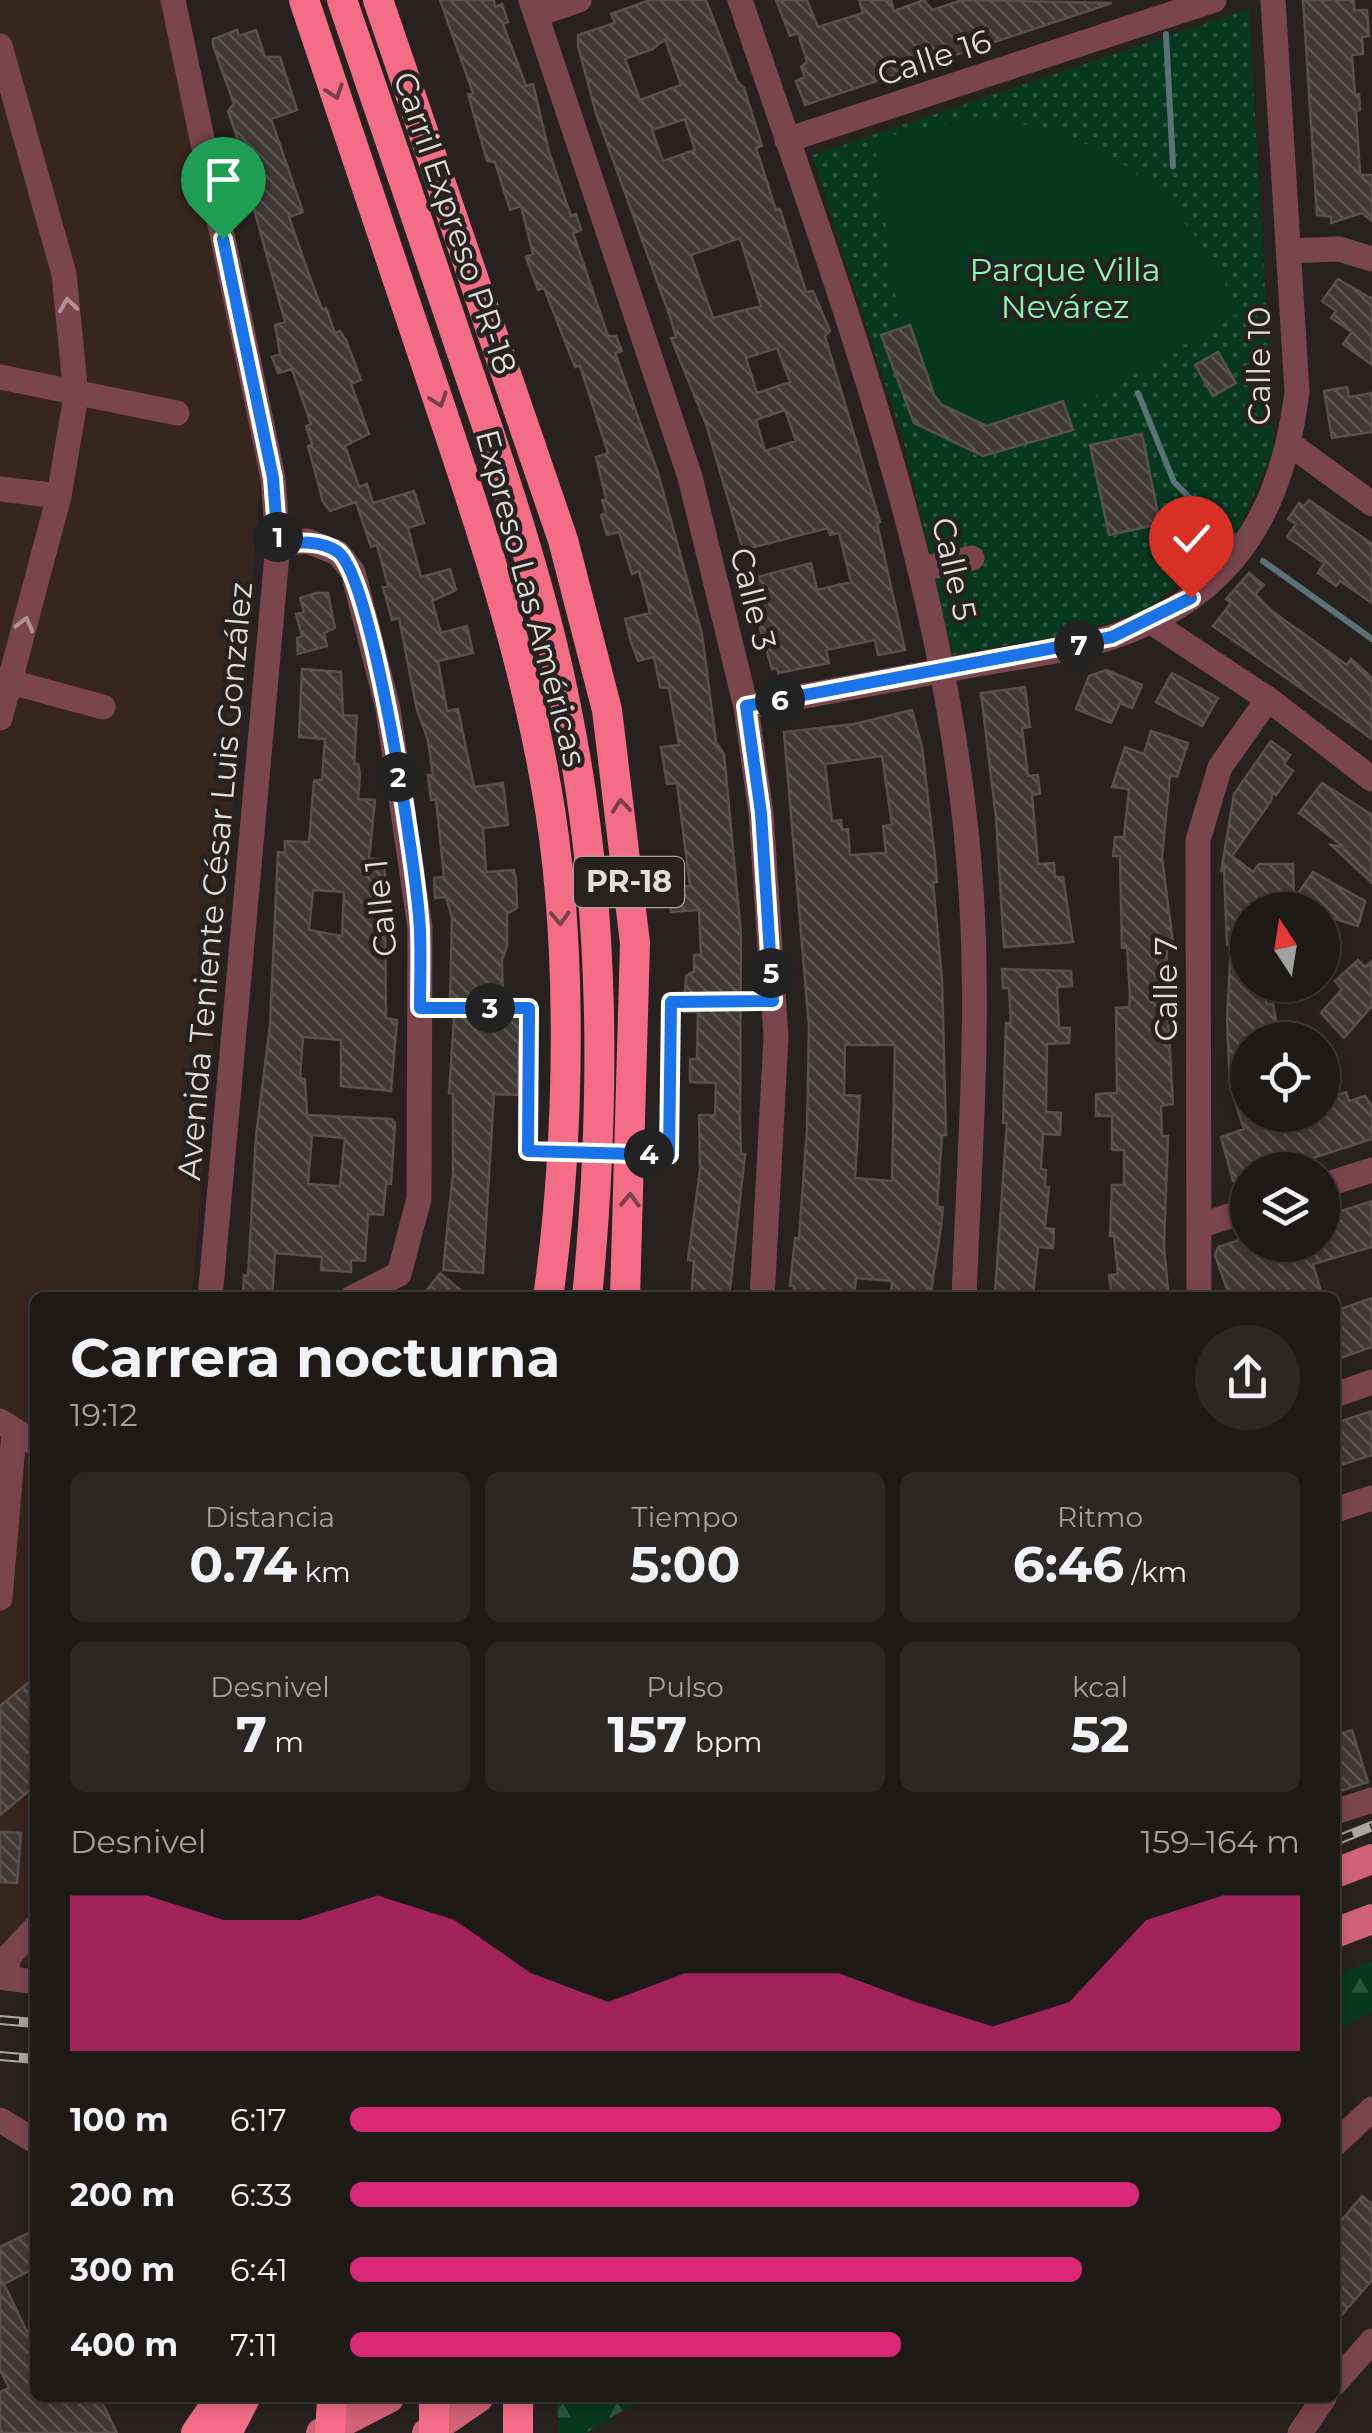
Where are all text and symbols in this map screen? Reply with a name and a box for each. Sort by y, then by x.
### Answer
street label: Calle 16 [872,21,996,94]
street label: Carril Expreso PR-18 [385,67,526,379]
one-way arrow [323,83,344,100]
pin [181,137,266,240]
icon: arrive [196,152,251,207]
park label: Parque Villa Nevárez [969,250,1161,326]
one-way arrow [58,297,79,313]
street label: Calle 10 [1239,307,1278,426]
one-way arrow [427,391,447,408]
street label: Expreso Las Américas [468,425,595,771]
pin [1149,496,1234,599]
icon: check [1164,511,1219,566]
pin: 1 [253,512,303,562]
street label: Calle 5 [924,514,985,624]
text: 1 [273,520,283,554]
street label: Calle 3 [722,544,785,654]
street label: Avenida Teniente César Luis González [169,580,260,1182]
one-way arrow [13,616,34,633]
pin: 7 [1054,620,1104,670]
text: 7 [1070,628,1088,662]
pin: 6 [755,675,805,725]
text: 6 [771,683,789,717]
pin: 2 [373,752,423,802]
text: 2 [390,760,406,794]
one-way arrow [611,798,632,814]
street label: Calle 1 [356,857,405,959]
road number: PR-18 [574,857,684,907]
north arrow [1230,892,1340,1002]
map controls [1230,892,1340,1262]
one-way arrow [549,910,570,926]
street label: Calle 7 [1146,936,1185,1042]
pin: 5 [746,948,796,998]
text: 5 [763,956,779,990]
pin: 3 [465,983,515,1033]
text: 3 [482,991,498,1025]
button: locate [1230,1022,1340,1132]
pin: 4 [624,1129,674,1179]
text: 4 [639,1137,659,1171]
button: layers [1230,1152,1340,1262]
one-way arrow [620,1192,641,1208]
text: Carrera nocturna [70,1324,560,1391]
button: share [1195,1325,1300,1430]
text: 19:12 [70,1395,138,1434]
text: Distancia [205,1500,335,1534]
text: Tiempo [632,1500,738,1534]
text: Ritmo [1057,1500,1143,1534]
text: 0.74 [189,1534,297,1595]
text: 5:00 [630,1534,740,1595]
text: 6:46 [1013,1534,1124,1595]
text: km [297,1555,351,1589]
text: /km [1124,1555,1187,1589]
text: Desnivel [210,1670,330,1704]
text: Pulso [646,1670,724,1704]
text: kcal [1072,1670,1128,1704]
text: 7 [236,1704,267,1765]
text: 157 [608,1704,687,1765]
text: 52 [1071,1704,1130,1765]
text: m [267,1725,304,1759]
text: bpm [687,1725,762,1759]
text: Desnivel [70,1822,206,1861]
text: 159–164 m [1141,1822,1300,1861]
text: 100 m [70,2100,169,2139]
text: 6:17 [230,2100,287,2139]
text: 200 m [70,2175,175,2214]
text: 6:33 [230,2175,292,2214]
text: 300 m [70,2250,175,2289]
text: 6:41 [230,2250,288,2289]
text: 400 m [70,2325,178,2364]
text: 7:11 [230,2325,278,2364]

